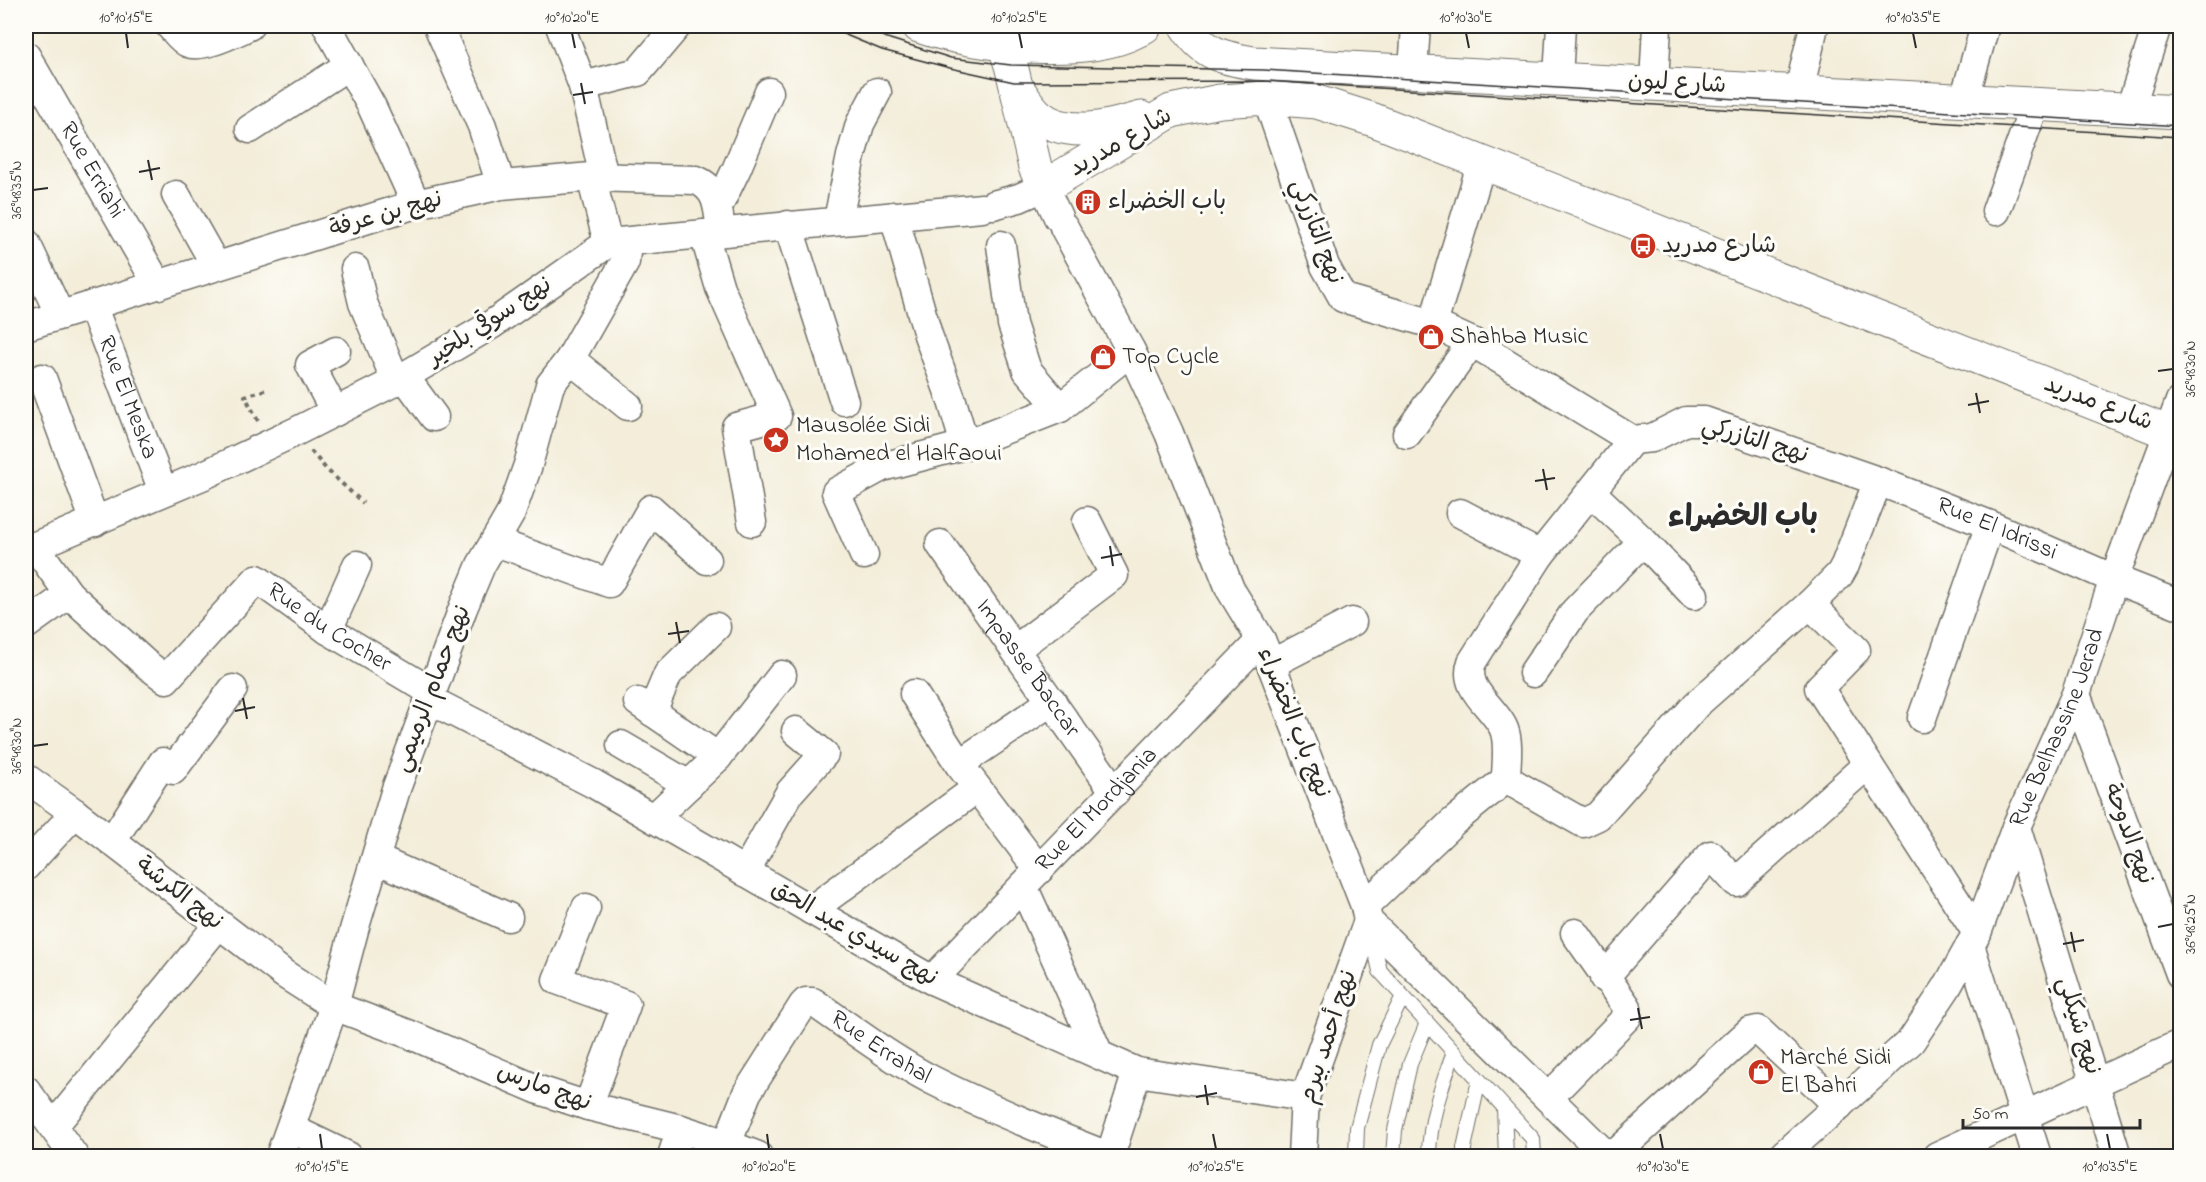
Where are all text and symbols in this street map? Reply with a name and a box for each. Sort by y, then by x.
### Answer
text: 10°10'15"E [99,7,153,29]
text: 10°10'20"E [545,7,599,29]
text: 10°10'25"E [991,7,1047,29]
text: 10°10'30"E [1439,7,1493,29]
text: 10°10'35"E [1885,7,1941,29]
street label: شارع ليون [1627,64,1727,104]
street label: شارع مدريد [1063,99,1179,187]
street label: Rue Erriahi [50,116,134,225]
text: 36°48'35"N [6,161,28,219]
street label: نهج التازركي [1279,174,1352,290]
street label: نهج بن عرفة [325,182,447,248]
place label: باب الخضراء [1108,185,1226,220]
building icon: باب الخضراء [1073,187,1103,217]
place label: شارع مدريد [1662,229,1776,264]
bus stop icon: شارع مدريد [1628,231,1658,261]
street label: نهج سوقي بلخير [418,268,559,377]
place label: Shahba Music [1450,320,1589,355]
shop icon: Shahba Music [1416,322,1446,352]
street label: Rue El Meska [88,331,167,464]
place label: Top Cycle [1122,340,1219,376]
text: 36°48'30"N [2180,341,2202,397]
shop icon: Top Cycle [1088,342,1118,372]
street label: شارع مدريد [2039,367,2157,441]
street label: نهج التازركي [1697,408,1813,475]
place label: Mausolée Sidi Mohamed el Halfaoui [796,409,1002,472]
place icon: Mausolée Sidi Mohamed el Halfaoui [761,425,791,455]
street label: Rue El Idrissi [1931,488,2063,570]
district label: باب الخضراء [1668,496,1818,540]
street label: Rue du Cocher [259,574,398,682]
street label: Impasse Baccar [967,592,1089,745]
street label: نهج حمام الرميمي [385,600,482,778]
street label: Rue Belhassine Jerad [2001,623,2114,833]
street label: نهج باب الخضراء [1247,642,1339,804]
text: 36°48'30"N [6,718,28,774]
street label: Rue El Mordjania [1027,739,1166,881]
street label: نهج الدوحة [2093,778,2163,890]
street label: نهج الكرشة [128,848,230,940]
street label: نهج سيدي عبد الحق [764,872,944,996]
text: 36°48'25"N [2180,894,2202,954]
street label: نهج أحمد بيرم [1291,966,1367,1108]
street label: نهج شيكلي [2046,973,2109,1079]
street label: Rue Errahal [823,1002,937,1094]
place label: Marché Sidi El Bahri [1780,1041,1891,1104]
street label: نهج مارس [492,1055,596,1121]
shop icon: Marché Sidi El Bahri [1746,1057,1776,1087]
scale bar [1963,1092,2140,1130]
text: 50 m [1972,1102,2009,1128]
text: 10°10'15"E [295,1156,349,1178]
text: 10°10'20"E [742,1156,796,1178]
text: 10°10'25"E [1188,1156,1244,1178]
text: 10°10'30"E [1636,1156,1690,1178]
text: 10°10'35"E [2082,1156,2138,1178]

